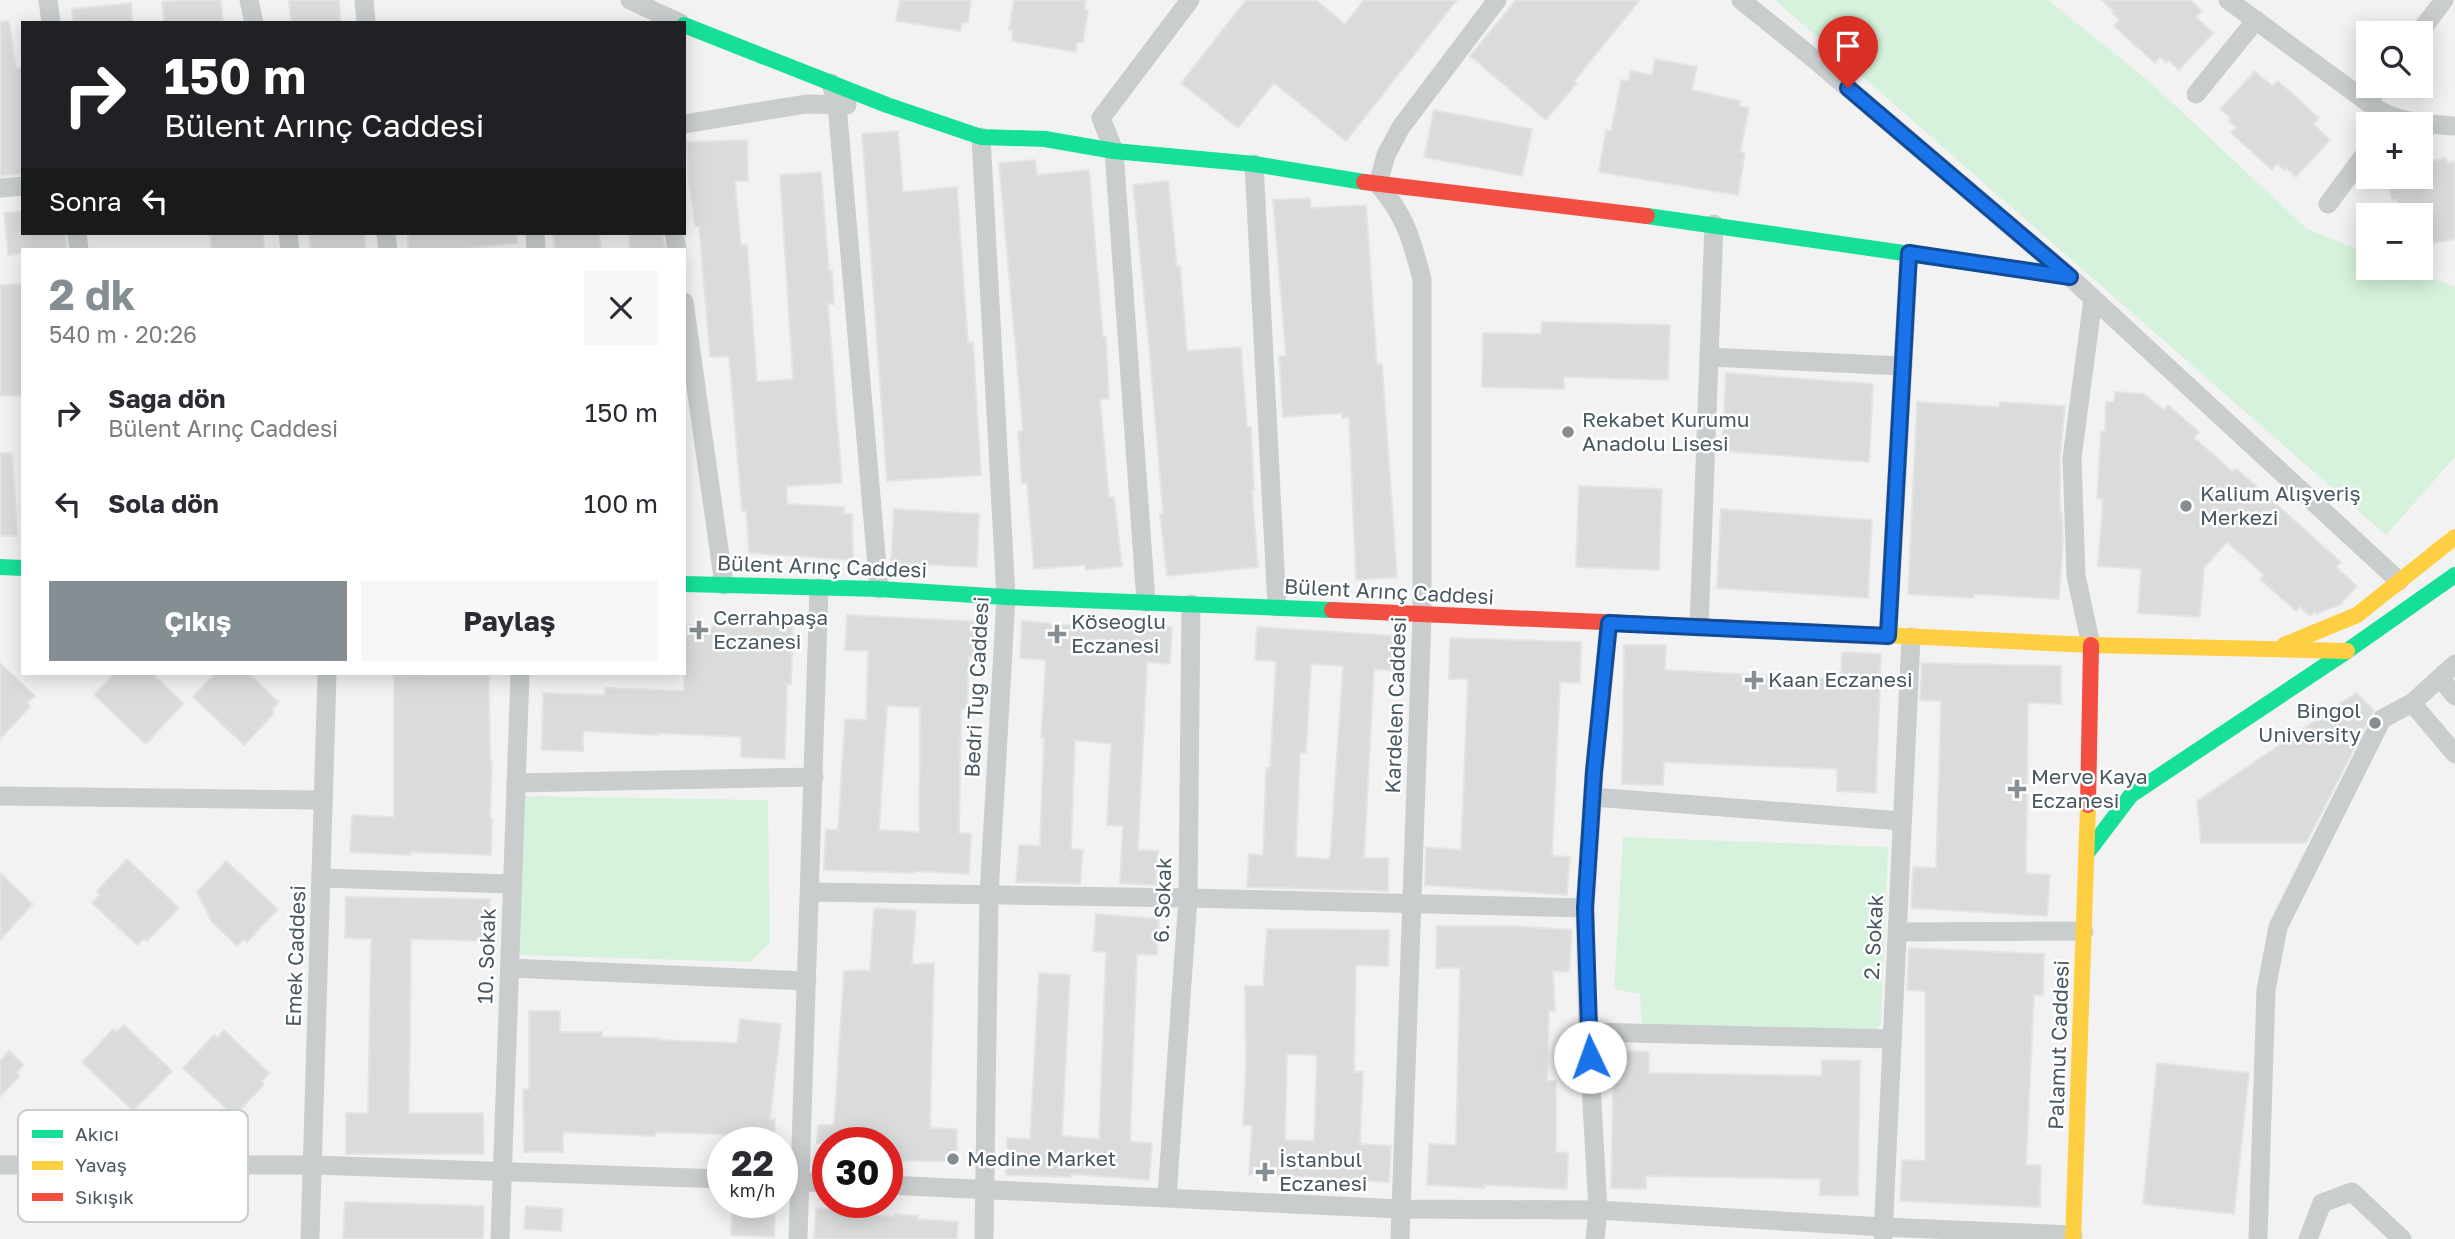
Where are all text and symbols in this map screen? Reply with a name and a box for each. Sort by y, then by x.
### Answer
pin [1818,16,1878,88]
map controls [2356,21,2433,280]
button: search [2356,21,2433,98]
icon: arrive [1829,27,1867,65]
text: 150 m [164,46,306,105]
icon: right [49,49,140,140]
text: Bülent Arınç Caddesi [164,106,484,144]
button: + [2356,112,2433,189]
icon: left [136,182,174,220]
text: Sonra [49,186,122,217]
button: − [2356,203,2433,280]
text: 2 dk [49,269,135,319]
button: close [584,271,658,345]
text: 540 m · 20:26 [49,320,197,348]
text: Sağa dön [108,383,225,414]
icon: right [49,394,87,432]
text: 150 m [585,397,658,428]
place label: Rekabet Kurumu Anadolu Lisesi [1582,406,1749,456]
text: Bülent Arınç Caddesi [108,414,338,442]
marker: Rekabet Kurumu Anadolu Lisesi [1560,424,1576,440]
place label: Kalium Alışveriş Merkezi [2200,480,2361,530]
icon: left [49,485,87,523]
text: Sola dön [108,488,219,519]
text: 100 m [584,488,658,519]
marker: Kalium Alışveriş Merkezi [2178,498,2194,514]
street label: Bülent Arınç Caddesi [717,549,928,583]
street label: Bülent Arınç Caddesi [1283,573,1495,609]
button: Çıkış [49,581,347,661]
button: Paylaş [361,581,658,661]
street label: Bedri Tuğ Caddesi [958,596,994,778]
place label: Cerrahpaşa Eczanesi [713,604,828,654]
place label: Köseoğlu Eczanesi [1071,608,1166,658]
street label: Kardelen Caddesi [1379,616,1411,794]
marker: Cerrahpaşa Eczanesi [691,622,707,638]
marker: Köseoğlu Eczanesi [1049,626,1065,642]
place label: Kaan Eczanesi [1768,666,1913,692]
marker: Kaan Eczanesi [1746,672,1762,688]
place label: Bingol University [2258,697,2361,747]
marker: Bingol University [2367,715,2383,731]
place label: Merve Kaya Eczanesi [2031,763,2148,813]
marker: Merve Kaya Eczanesi [2009,781,2025,797]
street label: 6. Sokak [1148,857,1176,943]
street label: Emek Caddesi [280,885,310,1027]
street label: 2. Sokak [1858,894,1888,980]
street label: 10. Sokak [471,907,501,1004]
street label: Palamut Caddesi [2042,960,2074,1130]
position arrow [1553,1020,1627,1094]
legend [18,1110,248,1222]
text: Akıcı [75,1122,119,1145]
speed limit sign: 30 [812,1127,903,1218]
text: 22 [731,1142,774,1184]
place label: Medine Market [967,1145,1116,1171]
place label: İstanbul Eczanesi [1279,1146,1367,1196]
marker: Medine Market [945,1151,961,1167]
text: Yavaş [75,1153,127,1176]
marker: İstanbul Eczanesi [1257,1164,1273,1180]
text: km/h [730,1179,775,1201]
text: Sıkışık [75,1185,134,1208]

